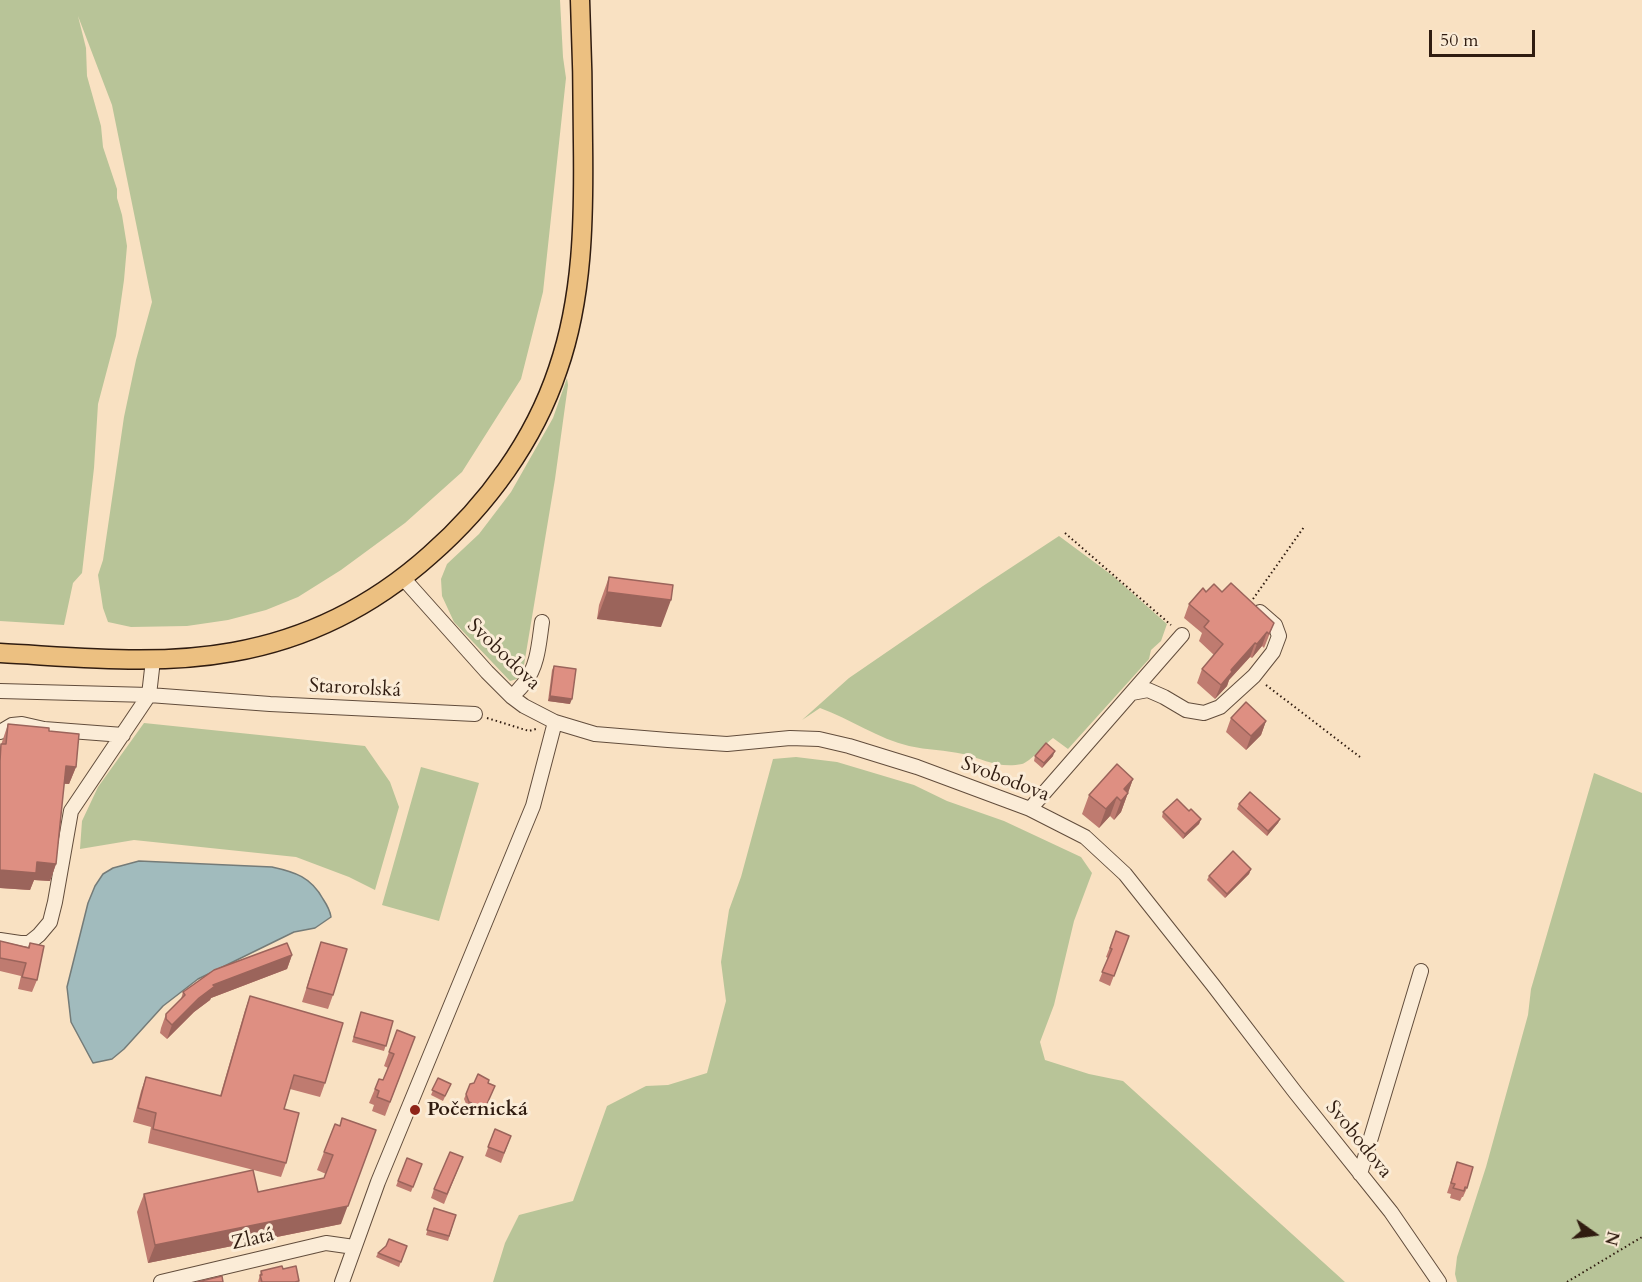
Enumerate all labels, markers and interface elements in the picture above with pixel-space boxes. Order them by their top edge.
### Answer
scale bar [1432,18,1538,56]
text: 50 m [1440,28,1479,53]
street label: Svobodova [461,614,545,696]
street label: Starorolská [308,675,402,703]
street label: Svobodova [957,752,1053,808]
street label: Svobodova [1320,1096,1396,1184]
place label: Počernická [427,1098,528,1122]
marker: Počernická [408,1103,422,1117]
north arrow [1564,1204,1624,1264]
street label: Zlatá [229,1223,277,1257]
text: N [1599,1229,1624,1248]

